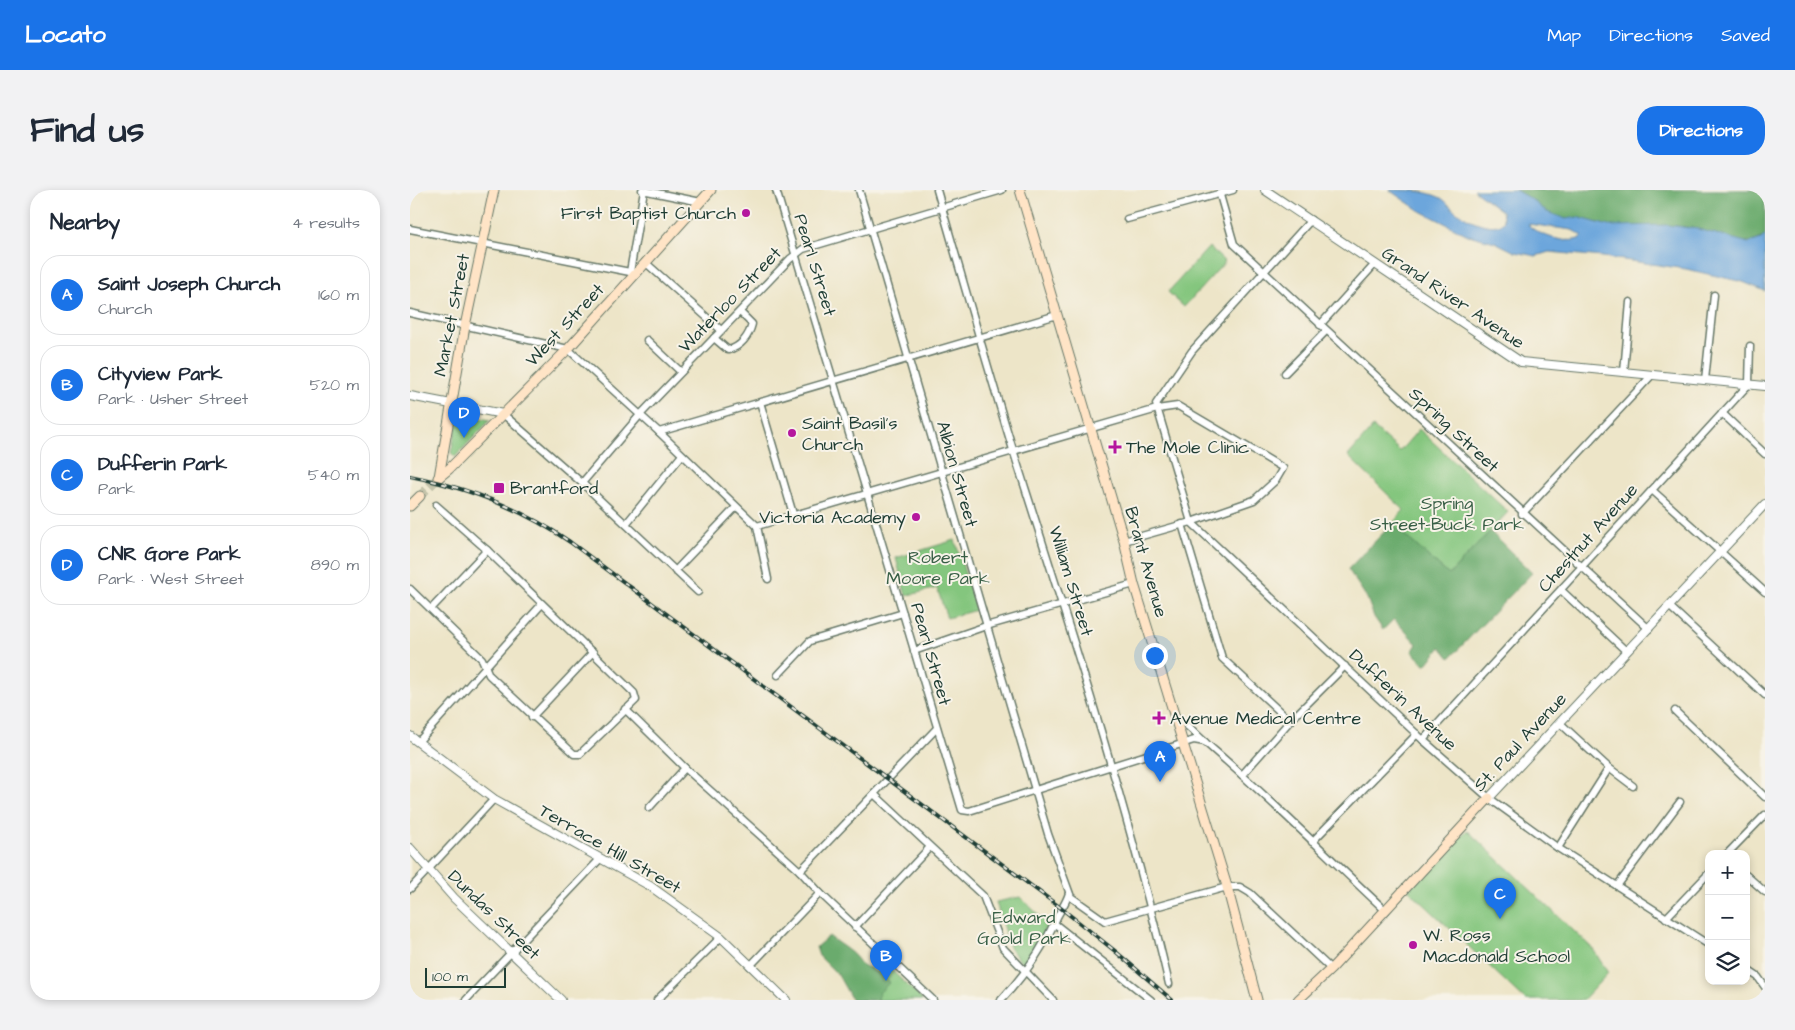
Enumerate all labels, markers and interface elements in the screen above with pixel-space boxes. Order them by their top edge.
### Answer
text: Locato [25,18,106,52]
text: Map [1547,23,1581,48]
text: Directions [1609,23,1693,48]
text: Saved [1721,23,1770,48]
text: Find us [30,106,144,155]
button: Directions [1637,106,1765,155]
place label: First Baptist Church [561,201,736,226]
marker: First Baptist Church [740,207,752,219]
text: Nearby [50,208,120,237]
street label: Pearl Street [788,211,843,320]
text: 4 results [292,212,360,234]
street label: Waterloo Street [673,241,788,359]
street label: Grand River Avenue [1377,241,1530,355]
street label: Market Street [428,251,476,379]
text: Saint Joseph Church [98,271,280,298]
street label: West Street [520,277,611,372]
text: A [62,284,72,306]
text: 160 m [318,284,359,306]
text: Church [98,298,152,320]
text: Cityview Park [98,361,222,388]
text: B [61,374,73,396]
text: 520 m [310,374,359,396]
street label: Spring Street [1403,382,1505,480]
text: Park · Usher Street [98,388,248,410]
pin: D [448,397,480,438]
place label: Saint Basil's Church [802,411,897,457]
street label: Albion Street [930,418,984,531]
marker: Saint Basil's Church [786,427,798,439]
place label: The Mole Clinic [1126,435,1249,460]
marker: The Mole Clinic [1108,440,1122,454]
text: Dufferin Park [98,451,227,478]
text: C [61,464,73,486]
text: 540 m [308,464,359,486]
place label: Brantford [510,476,598,501]
text: Park [98,478,135,500]
street label: Chestnut Avenue [1532,478,1644,598]
marker: Brantford [492,481,506,495]
park label: Spring Street-Buck Park [1370,491,1524,537]
street label: Brant Avenue [1118,504,1174,620]
place label: Victoria Academy [759,505,906,531]
marker: Victoria Academy [910,511,922,523]
street label: William Street [1042,523,1100,640]
text: CNR Gore Park [98,541,241,568]
park label: Robert Moore Park [886,545,990,591]
text: D [62,554,72,576]
text: 890 m [311,554,359,576]
text: Park · West Street [98,568,244,590]
street label: Pearl Street [904,600,958,709]
your location [1142,643,1168,669]
street label: Dufferin Avenue [1344,643,1463,757]
street label: St. Paul Avenue [1468,687,1573,797]
place label: Avenue Medical Centre [1170,706,1362,731]
marker: Avenue Medical Centre [1152,711,1166,725]
pin: A [1144,741,1176,782]
street label: Terrace Hill Street [534,798,686,900]
map controls [1705,850,1750,985]
button: + [1705,850,1750,895]
street label: Dundas Street [442,864,546,966]
pin: C [1484,878,1516,919]
button: − [1705,895,1750,940]
park label: Edward Goold Park [977,905,1071,951]
place label: W. Ross Macdonald School [1423,923,1570,969]
marker: W. Ross Macdonald School [1407,939,1419,951]
pin: B [870,940,902,981]
button: layers [1705,940,1750,985]
scale bar [425,965,506,988]
text: 100 m [432,967,468,987]

